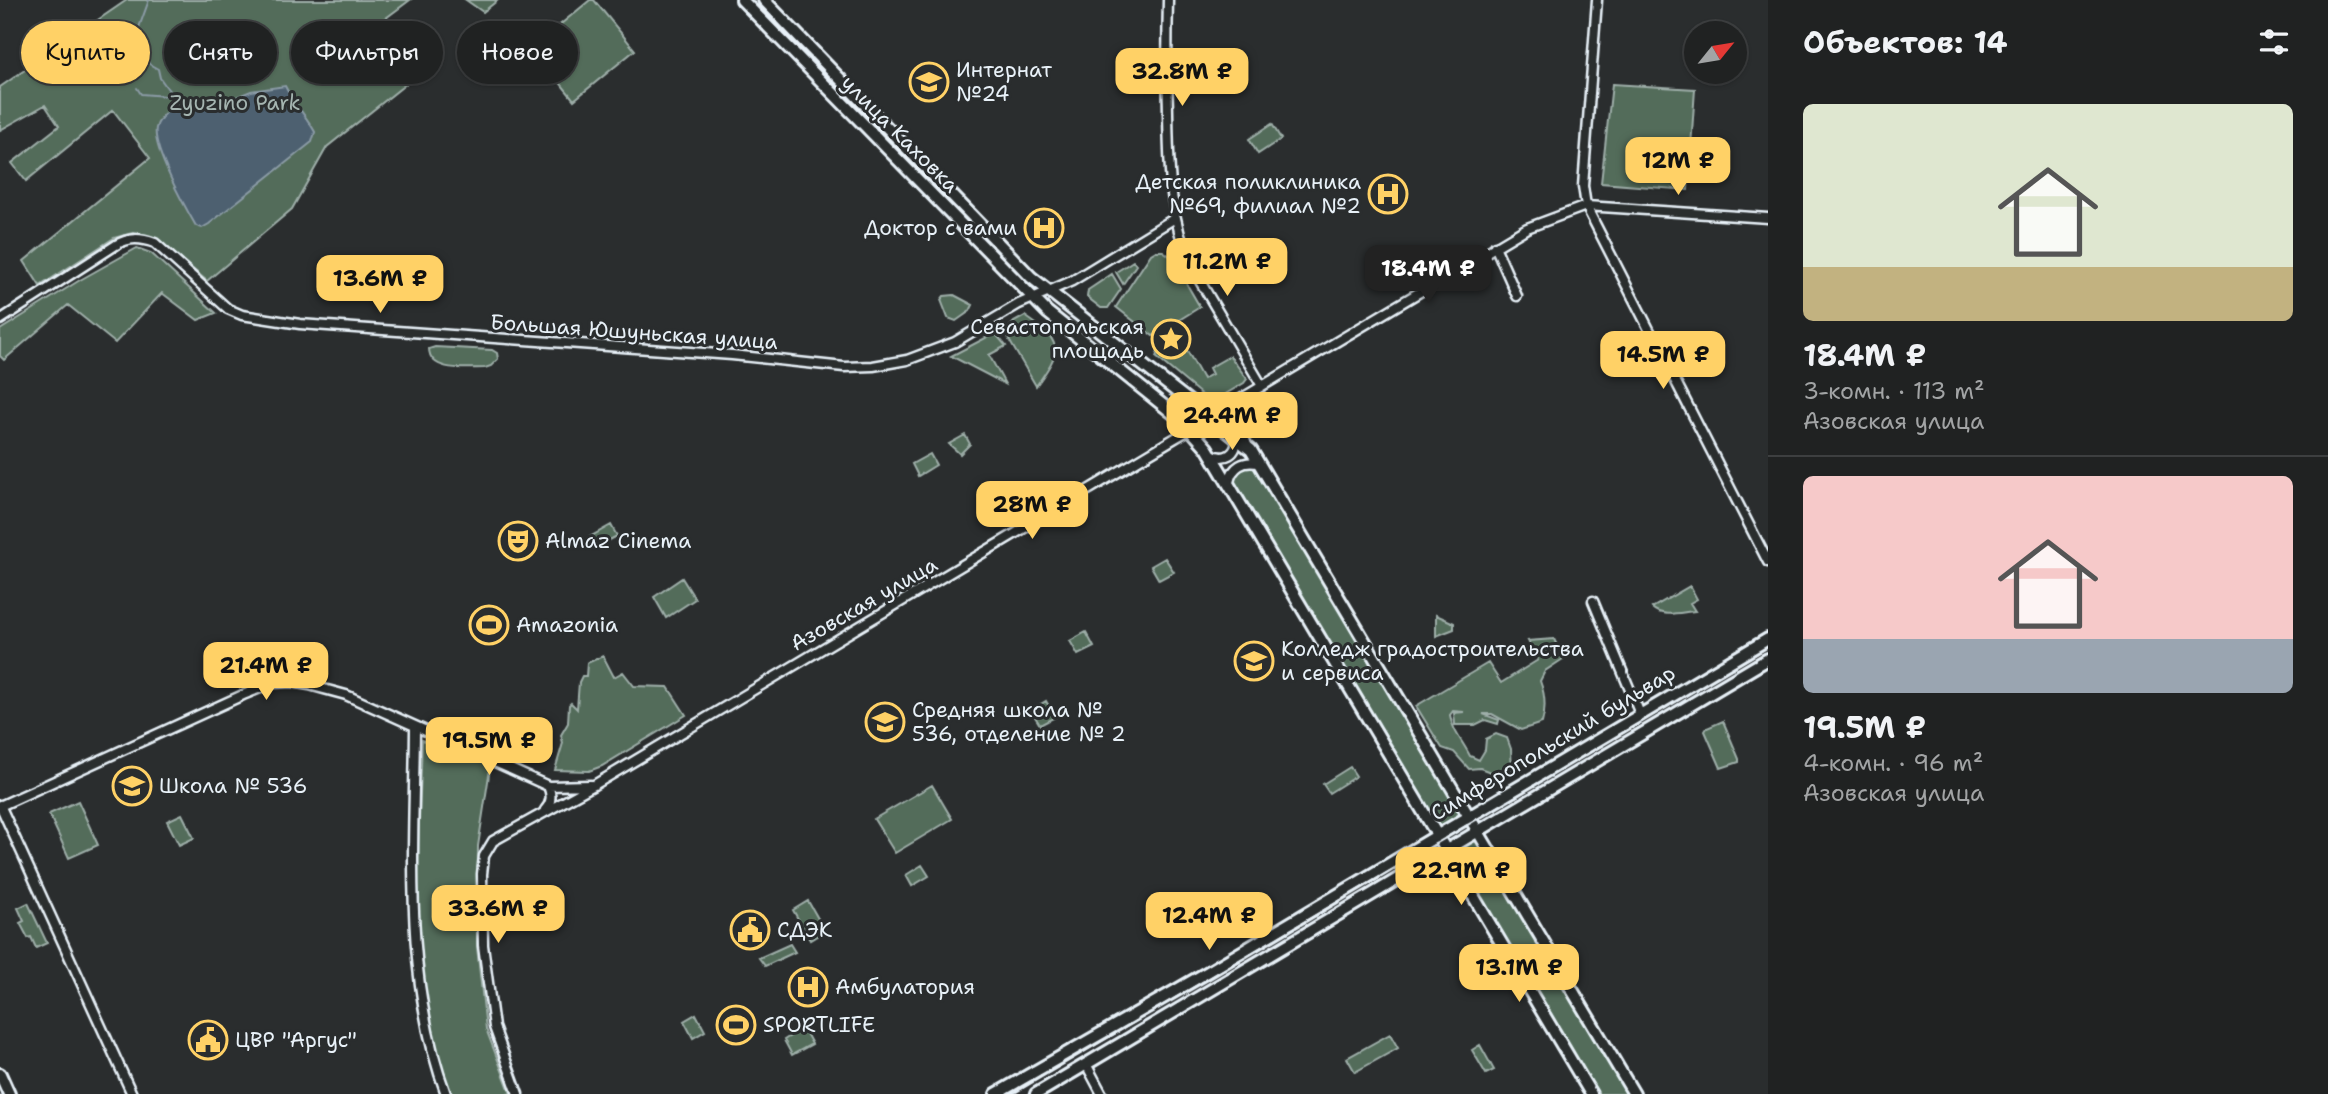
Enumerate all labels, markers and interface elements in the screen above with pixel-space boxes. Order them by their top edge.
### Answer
chip: Купить [21,21,150,84]
chip: Снять [164,21,277,84]
chip: Фильтры [291,21,443,84]
chip: Новое [457,21,578,84]
north arrow [1684,21,1746,84]
map controls [1684,21,1747,84]
text: Объектов: 14 [1803,22,2008,63]
icon: filters [2255,23,2293,61]
pin: 32.8M ₽ [1117,48,1247,108]
place label: Интернат №24 [956,56,1052,108]
text: 32.8M ₽ [1131,56,1233,86]
school or university icon: Интернат №24 [908,61,950,103]
street label: улица Каховка [835,69,965,199]
park label: Zyuzino Park [170,89,300,117]
pin: 12M ₽ [1629,138,1727,197]
text: 12M ₽ [1641,145,1715,175]
icon: home [1985,149,2111,275]
place label: Детская поликлиника №69, филиал №2 [1135,168,1361,220]
hospital icon: Детская поликлиника №69, филиал №2 [1367,173,1409,215]
hospital icon: Доктор с вами [1023,207,1065,249]
place label: Доктор с вами [864,214,1017,242]
pin: 11.2M ₽ [1162,238,1292,298]
text: 11.2M ₽ [1182,246,1272,276]
pin: 18.4M ₽ [1363,246,1493,305]
text: 18.4M ₽ [1381,253,1475,283]
pin: 13.6M ₽ [315,256,445,315]
text: 13.6M ₽ [332,263,428,293]
street label: Большая Юшуньская улица [489,308,779,356]
place label: Севастопольская площадь [970,313,1144,365]
place icon: Севастопольская площадь [1150,318,1192,360]
pin: 14.5M ₽ [1598,332,1728,391]
text: 18.4M ₽ [1803,335,1927,376]
text: 14.5M ₽ [1616,339,1710,369]
text: 3-комн. · 113 m² [1803,376,1985,406]
pin: 24.4M ₽ [1167,392,1297,452]
text: 24.4M ₽ [1183,400,1281,430]
text: Азовская улица [1803,406,1984,436]
pin: 28M ₽ [983,482,1081,541]
text: 28M ₽ [992,489,1072,519]
theatre icon: Almaz Cinema [497,520,539,562]
icon: home [1985,521,2111,647]
place label: Almaz Cinema [545,527,691,555]
street label: Азовская улица [785,551,943,657]
sports icon: Amazonia [468,604,510,646]
place label: Amazonia [516,611,618,639]
place label: Колледж градостроительства и сервиса [1281,635,1584,687]
school or university icon: Колледж градостроительства и сервиса [1233,640,1275,682]
pin: 21.4M ₽ [201,642,331,702]
text: 21.4M ₽ [219,650,313,680]
street label: Симферопольский бульвар [1425,659,1681,827]
place label: Средняя школа № 536, отделение № 2 [912,696,1126,748]
school or university icon: Средняя школа № 536, отделение № 2 [864,701,906,743]
text: 19.5M ₽ [1803,707,1926,748]
pin: 19.5M ₽ [424,718,554,777]
text: 19.5M ₽ [442,725,536,755]
text: 4-комн. · 96 m² [1803,748,1983,778]
school or university icon: Школа № 536 [111,765,153,807]
place label: Школа № 536 [159,772,307,800]
text: Азовская улица [1803,778,1984,808]
pin: 22.9M ₽ [1396,848,1526,907]
text: 22.9M ₽ [1411,855,1511,885]
pin: 33.6M ₽ [433,886,563,945]
pin: 12.4M ₽ [1144,892,1274,952]
text: 33.6M ₽ [448,893,548,923]
text: 12.4M ₽ [1162,900,1256,930]
public building icon: СДЭК [729,909,771,951]
place label: СДЭК [777,916,833,944]
pin: 13.1M ₽ [1454,944,1584,1004]
text: 13.1M ₽ [1475,952,1563,982]
hospital icon: Амбулатория [787,966,829,1008]
place label: Амбулатория [835,973,975,1001]
sports icon: SPORTLIFE [715,1004,757,1046]
place label: SPORTLIFE [763,1011,875,1039]
public building icon: ЦВР "Аргус" [187,1019,229,1061]
place label: ЦВР "Аргус" [235,1026,357,1054]

